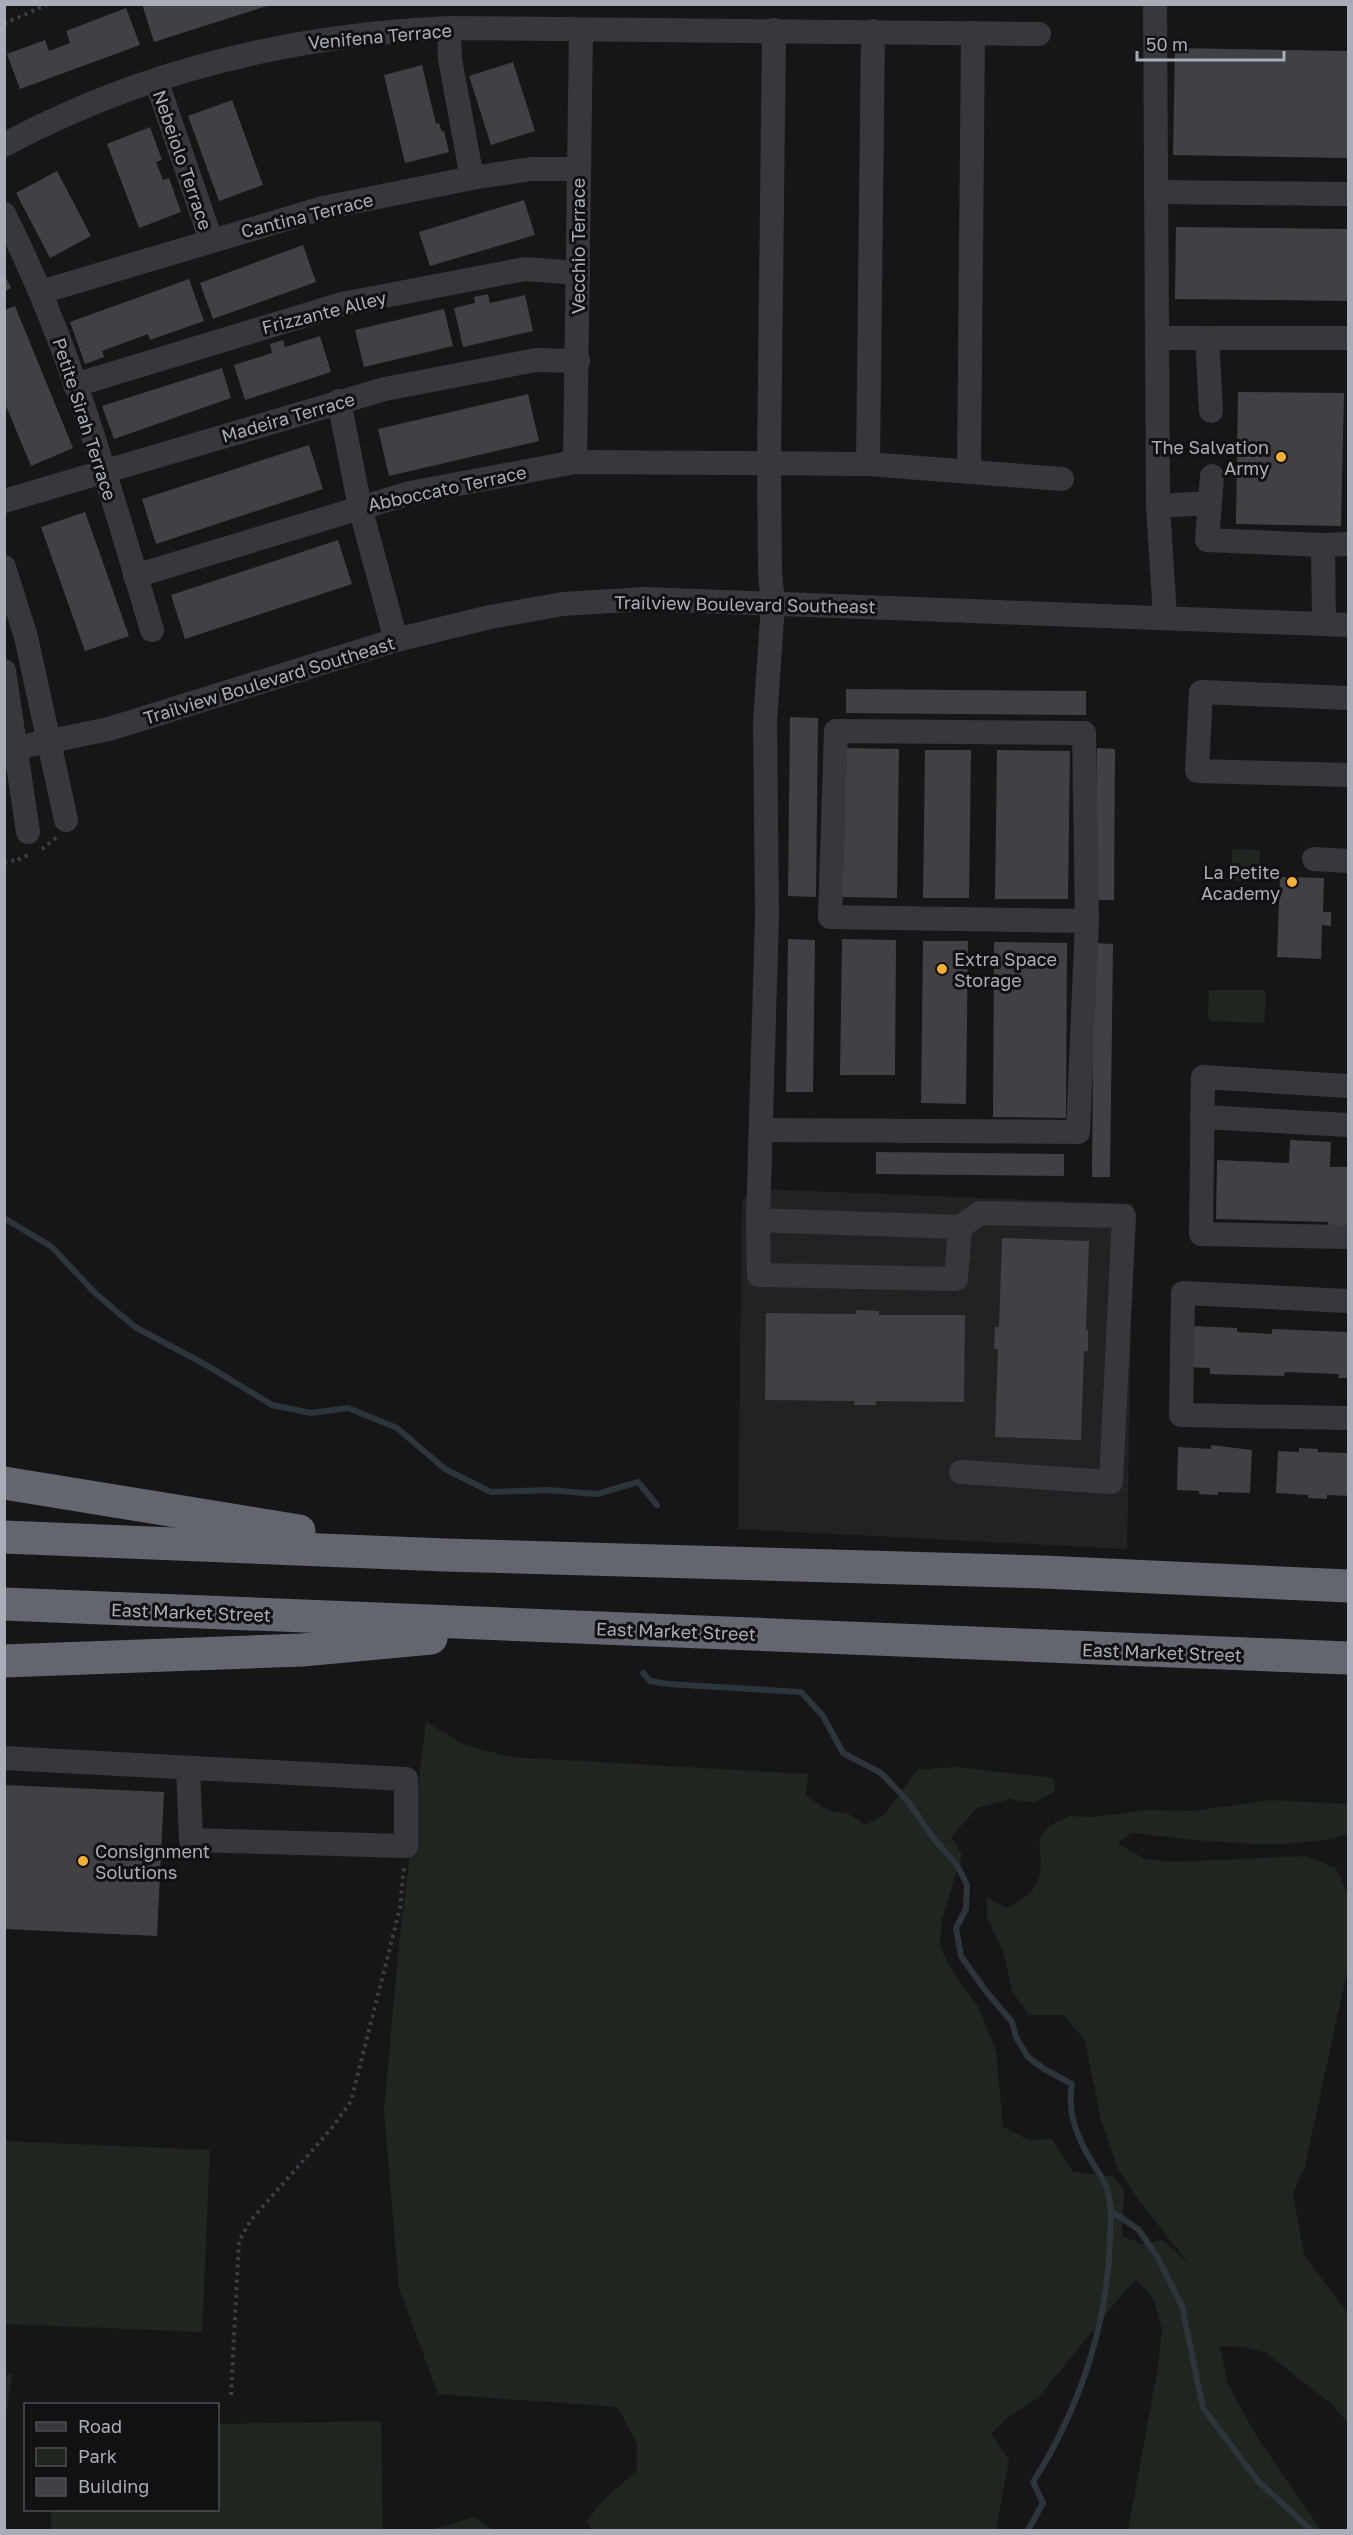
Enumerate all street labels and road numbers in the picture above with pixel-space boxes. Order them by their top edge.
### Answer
street label: Venifena Terrace [307,19,453,53]
street label: Nebeiolo Terrace [149,87,217,233]
street label: Vecchio Terrace [567,178,589,314]
street label: Cantina Terrace [239,188,375,242]
street label: Frizzante Alley [259,286,389,338]
street label: Petite Sirah Terrace [48,335,122,503]
street label: Madeira Terrace [219,387,357,447]
street label: Abboccato Terrace [366,460,528,516]
street label: Trailview Boulevard Southeast [614,591,876,617]
street label: Trailview Boulevard Southeast [141,631,397,729]
street label: East Market Street [111,1598,271,1626]
street label: East Market Street [596,1617,756,1645]
street label: East Market Street [1082,1638,1242,1666]

